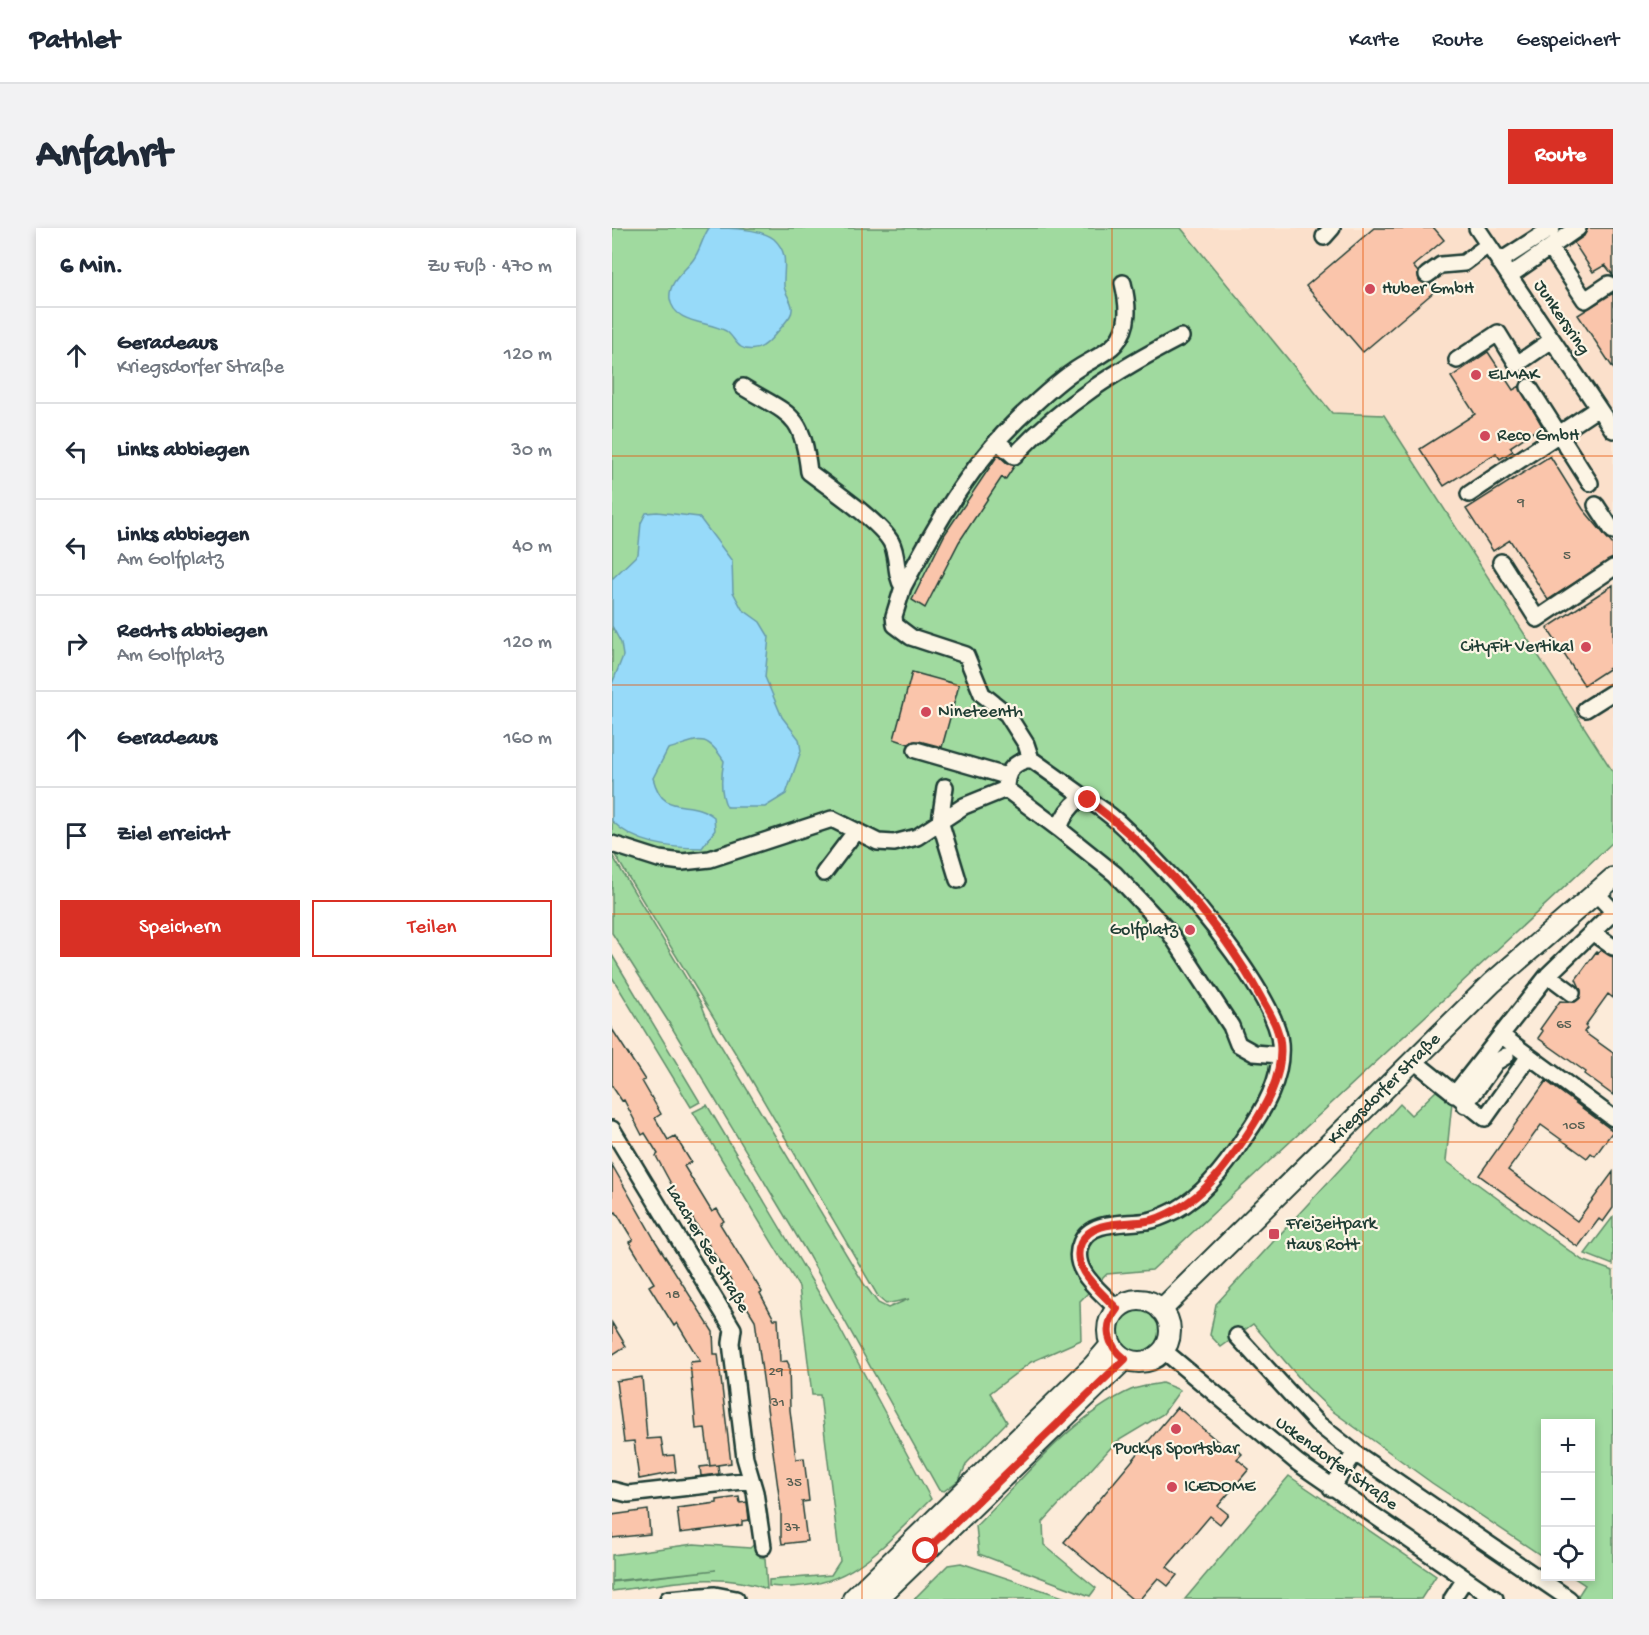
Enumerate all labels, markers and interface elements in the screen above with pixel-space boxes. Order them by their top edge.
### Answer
text: Pathlet [30,25,120,58]
text: Karte [1349,29,1399,54]
text: Route [1432,29,1483,54]
text: Gespeichert [1516,29,1619,54]
button: Route [1508,129,1613,184]
text: Anfahrt [36,132,171,181]
text: 6 Min. [60,252,124,283]
text: Zu Fuß · 470 m [427,256,552,279]
street label: Junkersring [1528,277,1594,359]
place label: Huber GmbH [1382,279,1475,300]
marker: Huber GmbH [1363,282,1377,296]
text: Geradeaus [117,331,217,357]
icon: ahead [60,339,93,372]
text: 120 m [504,344,552,367]
text: Kriegsdorfer Straße [117,357,284,380]
place label: ELMAK [1488,365,1541,386]
marker: ELMAK [1469,368,1483,382]
place label: Reco GmbH [1497,426,1580,447]
marker: Reco GmbH [1478,429,1492,443]
icon: left [60,435,93,468]
text: Links abbiegen [117,438,249,464]
text: 30 m [511,440,552,463]
house number: 9 [1516,494,1525,512]
text: Links abbiegen [117,523,249,549]
icon: left [60,531,93,564]
text: 40 m [512,536,552,559]
house number: 5 [1563,547,1571,565]
text: Am Golfplatz [117,549,224,572]
text: Rechts abbiegen [117,619,267,645]
icon: right [60,627,93,660]
text: 120 m [504,632,552,655]
place label: CityFit Vertikal [1460,637,1574,658]
marker: CityFit Vertikal [1579,640,1593,654]
text: Am Golfplatz [117,645,224,668]
place label: Nineteenth [938,702,1023,723]
marker: Nineteenth [919,705,933,719]
icon: ahead [60,723,93,756]
text: Geradeaus [117,726,217,752]
text: 160 m [503,728,552,751]
route end [1074,786,1100,812]
icon: arrive [60,819,93,852]
text: Ziel erreicht [117,822,229,848]
button: Speichern [60,900,300,957]
button: Teilen [312,900,552,957]
place label: Golfplatz [1110,920,1179,941]
marker: Golfplatz [1183,923,1197,937]
house number: 65 [1556,1016,1572,1034]
street label: Kriegsdorfer Straße [1323,1028,1446,1150]
house number: 105 [1562,1117,1585,1135]
street label: Laacher See Straße [660,1181,754,1317]
place label: Freizeitpark Haus Rott [1285,1214,1378,1256]
marker: Freizeitpark Haus Rott [1267,1227,1281,1241]
house number: 18 [665,1286,680,1304]
house number: 29 [769,1363,784,1381]
house number: 31 [770,1394,785,1412]
street label: Uckendorfer Straße [1271,1412,1402,1516]
map controls [1541,1419,1595,1581]
button: + [1541,1419,1595,1473]
marker: Puckys Sportsbar [1169,1422,1183,1436]
place label: Puckys Sportsbar [1112,1439,1240,1460]
button: − [1541,1473,1595,1527]
house number: 35 [785,1474,802,1492]
place label: ICEDOME [1184,1477,1256,1498]
marker: ICEDOME [1165,1480,1179,1494]
house number: 37 [783,1519,801,1537]
button: locate [1541,1527,1595,1581]
route start [912,1537,938,1563]

